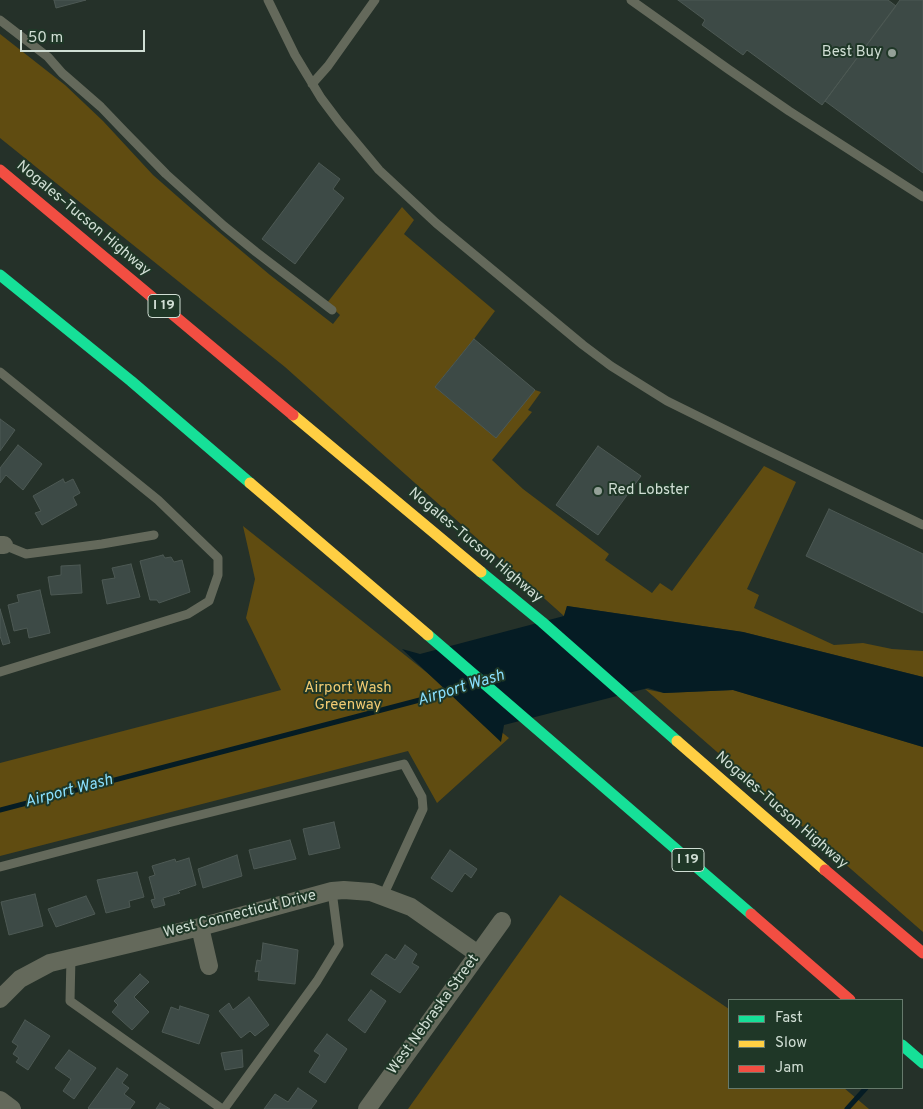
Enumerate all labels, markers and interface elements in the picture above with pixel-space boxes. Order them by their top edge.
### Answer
scale bar [22,20,148,52]
text: 50 m [28,29,63,48]
place label: Best Buy [822,44,882,62]
marker: Best Buy [886,47,898,59]
street label: Nogales–Tucson Highway [12,157,154,281]
road number: I 19 [148,294,180,318]
place label: Red Lobster [608,482,689,500]
street label: Nogales–Tucson Highway [404,484,546,608]
marker: Red Lobster [592,485,604,497]
water label: Airport Wash [415,667,507,711]
park label: Airport Wash Greenway [304,680,392,715]
street label: Nogales–Tucson Highway [711,748,851,874]
water label: Airport Wash [23,771,115,813]
road number: I 19 [672,848,704,872]
street label: West Connecticut Drive [162,887,318,943]
street label: West Nebraska Street [384,951,484,1079]
legend [728,999,903,1089]
text: Fast [775,1009,803,1028]
text: Slow [775,1034,807,1053]
text: Jam [775,1059,804,1078]

